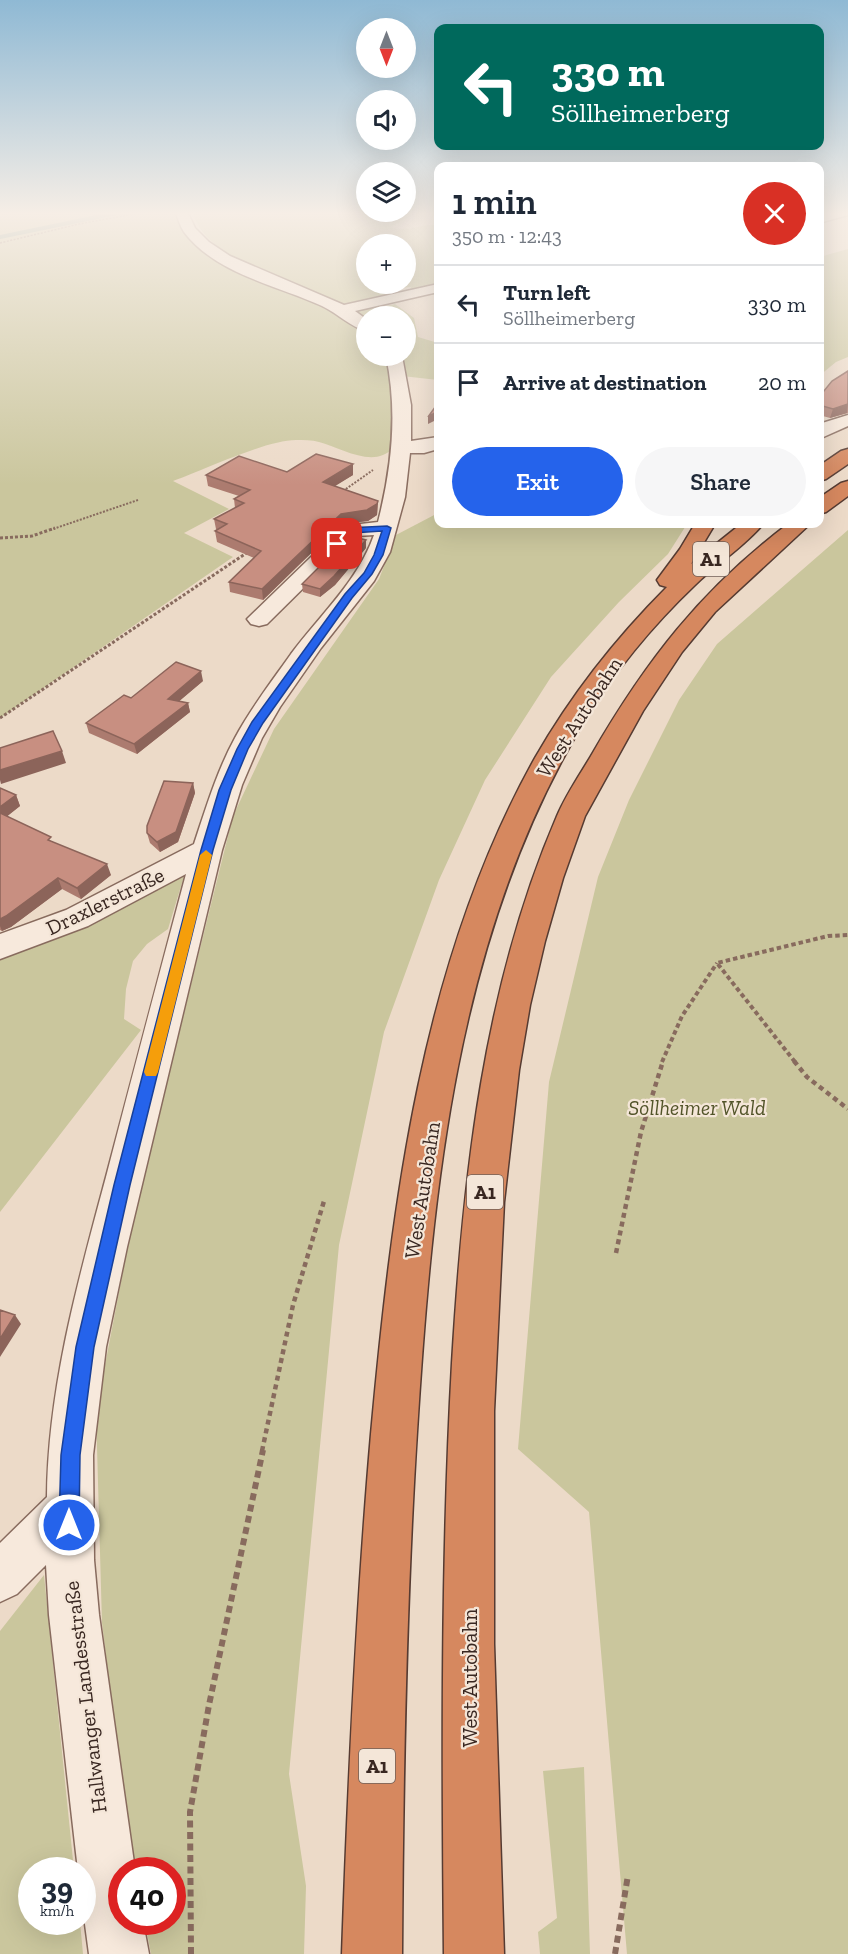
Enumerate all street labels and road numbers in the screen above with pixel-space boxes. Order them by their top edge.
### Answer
road number: A1 [693,542,729,576]
street label: West Autobahn [531,652,627,782]
street label: Draxlerstraße [42,862,168,940]
street label: West Autobahn [399,1120,445,1260]
road number: A1 [467,1175,503,1209]
street label: Hallwanger Landesstraße [58,1580,112,1814]
street label: West Autobahn [457,1609,482,1747]
road number: A1 [359,1749,395,1783]

